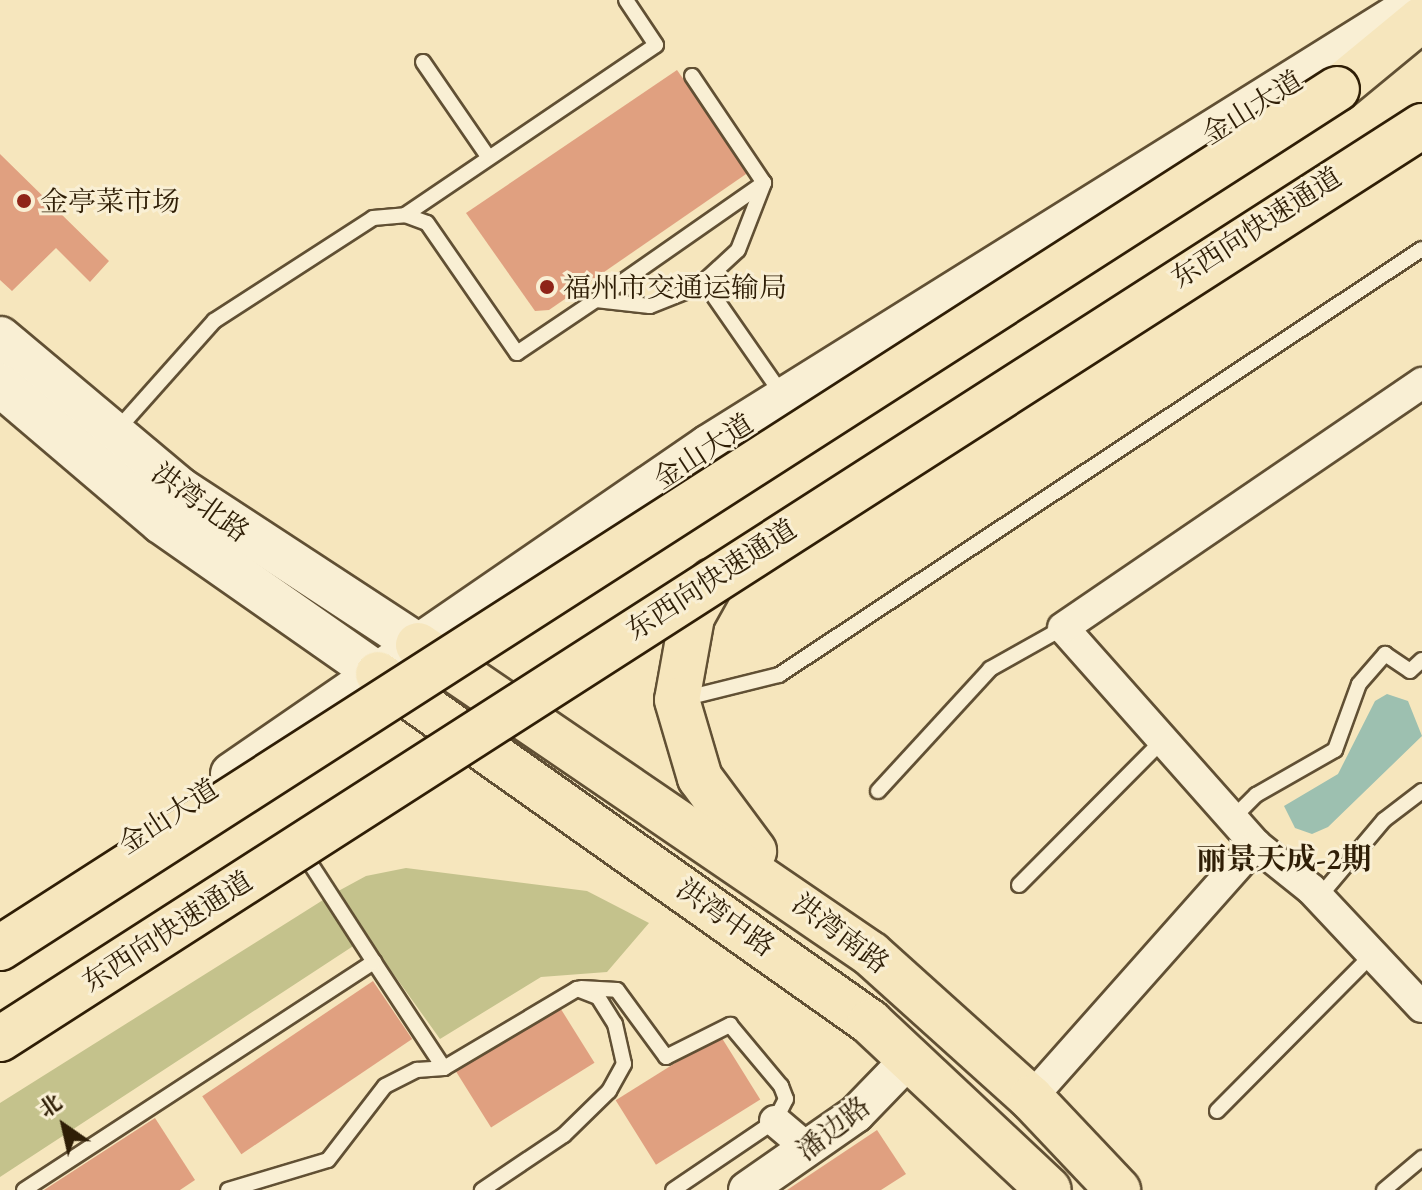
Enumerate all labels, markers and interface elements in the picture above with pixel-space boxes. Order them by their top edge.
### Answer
street label: 金山大道 [1196,63,1308,151]
street label: 东西向快速通道 [1165,160,1347,294]
place label: 金亭菜市场 [40,184,180,218]
marker: 金亭菜市场 [15,192,33,210]
place label: 福州市交通运输局 [563,270,787,304]
marker: 福州市交通运输局 [538,278,556,296]
street label: 金山大道 [647,406,759,496]
street label: 洪湾北路 [146,455,256,549]
street label: 东西向快速通道 [620,512,802,646]
street label: 金山大道 [112,771,224,861]
district label: 丽景天成-2期 [1196,841,1372,877]
street label: 东西向快速通道 [76,864,258,998]
street label: 洪湾中路 [670,871,782,963]
street label: 洪湾南路 [786,886,896,980]
north arrow [24,1086,104,1166]
text: 北 [33,1088,68,1124]
street label: 潘边路 [790,1089,876,1167]

